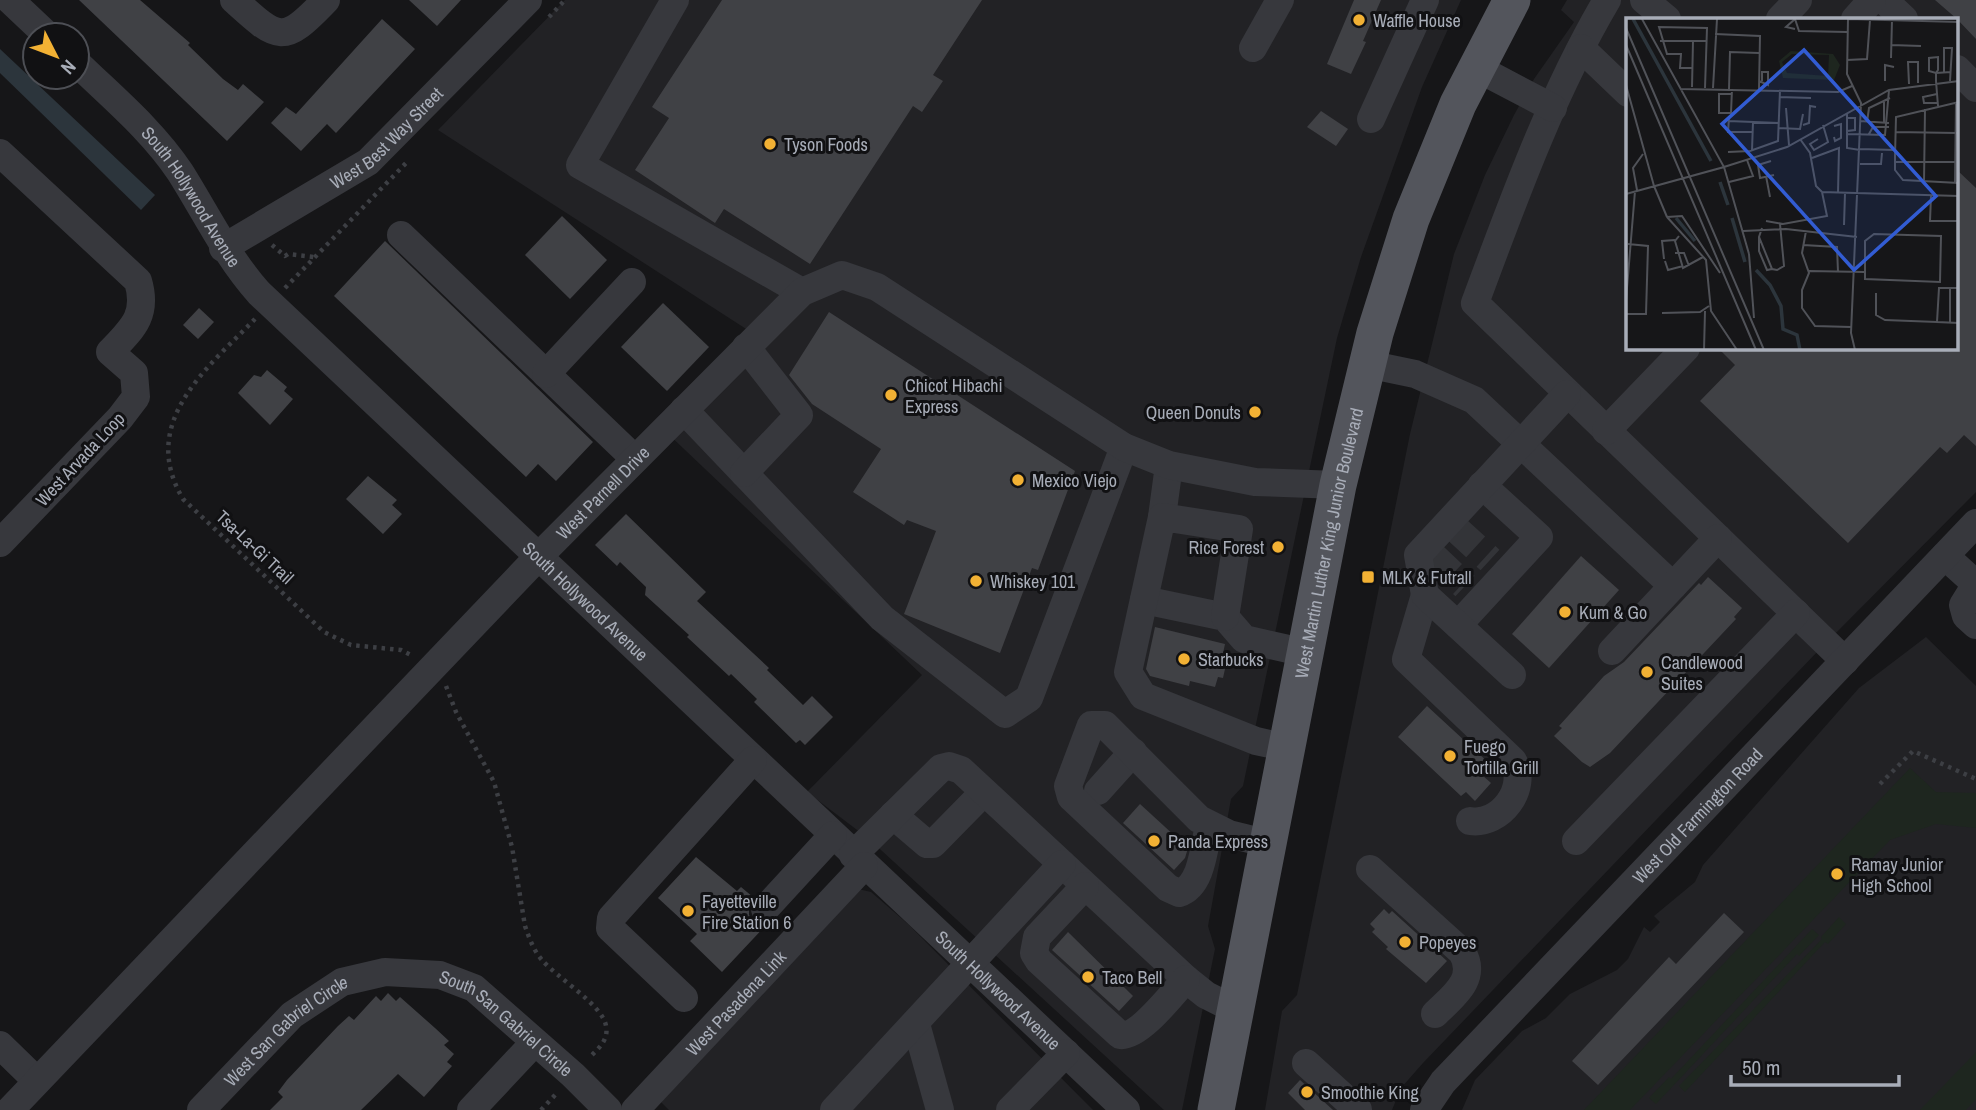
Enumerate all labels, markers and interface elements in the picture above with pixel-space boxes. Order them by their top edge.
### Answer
place label: Waffle House [1373,8,1461,33]
marker: Waffle House [1351,12,1367,28]
inset map [1626,18,1958,350]
north arrow [21,21,91,91]
text: N [55,54,82,80]
street label: West Best Way Street [325,81,448,194]
street label: South Hollywood Avenue [136,121,247,272]
place label: Tyson Foods [784,132,868,157]
marker: Tyson Foods [762,136,778,152]
place label: Chicot Hibachi Express [905,373,1003,419]
marker: Chicot Hibachi Express [883,387,899,403]
place label: Queen Donuts [1146,400,1241,425]
marker: Queen Donuts [1247,404,1263,420]
street label: West Martin Luther King Junior Boulevard [1288,405,1369,680]
street label: West Arvada Loop [30,406,130,512]
street label: West Parnell Drive [550,440,655,545]
place label: Mexico Viejo [1032,468,1117,493]
marker: Mexico Viejo [1010,472,1026,488]
street label: Tsa-La-Gi Trail [211,504,299,590]
place label: Rice Forest [1188,535,1264,560]
street label: South Hollywood Avenue [517,536,654,666]
marker: Rice Forest [1270,539,1286,555]
place label: MLK & Futrall [1382,565,1471,590]
place label: Whiskey 101 [990,569,1076,594]
marker: MLK & Futrall [1360,569,1376,585]
marker: Whiskey 101 [968,573,984,589]
place label: Kum & Go [1579,600,1647,625]
marker: Kum & Go [1557,604,1573,620]
place label: Starbucks [1198,647,1264,672]
place label: Candlewood Suites [1661,650,1743,696]
marker: Starbucks [1176,651,1192,667]
marker: Candlewood Suites [1639,664,1655,680]
place label: Fuego Tortilla Grill [1464,734,1539,780]
street label: West Old Farmington Road [1626,742,1768,889]
marker: Fuego Tortilla Grill [1442,748,1458,764]
place label: Panda Express [1168,829,1268,854]
marker: Panda Express [1146,833,1162,849]
place label: Ramay Junior High School [1851,852,1943,898]
marker: Ramay Junior High School [1829,866,1845,882]
place label: Fayetteville Fire Station 6 [702,889,791,935]
marker: Fayetteville Fire Station 6 [680,903,696,919]
street label: South Hollywood Avenue [930,924,1067,1055]
place label: Popeyes [1419,930,1476,955]
marker: Popeyes [1397,934,1413,950]
street label: West Pasadena Link [680,944,792,1061]
street label: South San Gabriel Circle [436,963,578,1082]
place label: Taco Bell [1102,965,1162,990]
street label: West San Gabriel Circle [218,969,350,1092]
marker: Taco Bell [1080,969,1096,985]
scale bar [1731,1044,1899,1088]
text: 50 m [1742,1053,1780,1082]
place label: Smoothie King [1321,1080,1419,1105]
marker: Smoothie King [1299,1084,1315,1100]

